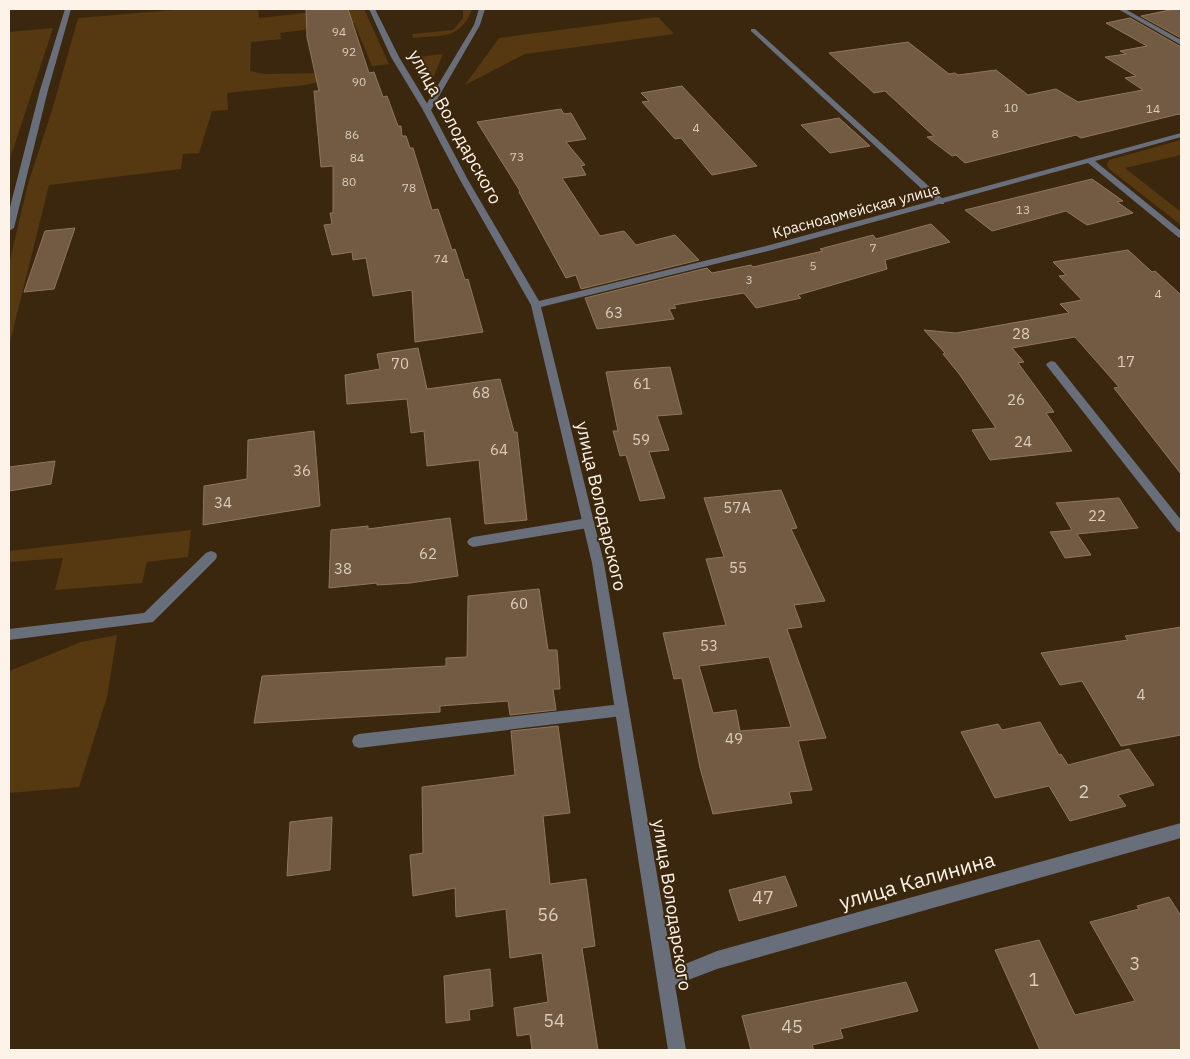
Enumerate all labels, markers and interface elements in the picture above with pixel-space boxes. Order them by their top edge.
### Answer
house number: 94 [332,24,346,39]
house number: 92 [342,44,356,59]
street label: улица Володарского [403,45,507,208]
house number: 90 [352,74,366,89]
house number: 10 [1004,100,1018,115]
house number: 14 [1146,101,1160,116]
house number: 4 [692,120,700,135]
house number: 8 [991,126,999,141]
house number: 86 [345,127,359,142]
house number: 73 [510,149,524,164]
house number: 84 [350,150,364,165]
house number: 80 [342,174,356,189]
street label: Красноармейская улица [770,179,942,242]
house number: 78 [402,180,416,195]
house number: 13 [1016,202,1030,217]
house number: 7 [869,240,877,255]
house number: 74 [434,251,448,266]
house number: 5 [809,258,817,273]
house number: 3 [745,272,753,287]
house number: 4 [1154,286,1162,301]
house number: 63 [605,303,623,322]
house number: 28 [1012,324,1030,343]
house number: 17 [1117,352,1135,371]
house number: 70 [391,354,409,373]
house number: 61 [633,374,651,393]
house number: 68 [472,383,490,402]
house number: 26 [1007,390,1025,409]
street label: улица Володарского [571,419,632,593]
house number: 59 [632,430,650,449]
house number: 24 [1014,432,1032,451]
house number: 64 [490,440,508,459]
house number: 36 [293,461,311,480]
house number: 34 [214,493,232,512]
house number: 57А [723,498,751,517]
house number: 22 [1088,506,1106,525]
house number: 62 [419,544,437,563]
house number: 55 [729,558,747,577]
house number: 38 [334,559,352,578]
house number: 60 [510,594,528,613]
house number: 53 [700,636,718,655]
house number: 4 [1136,685,1146,704]
house number: 49 [725,729,743,748]
house number: 2 [1079,780,1089,803]
street label: улица Володарского [648,818,697,992]
street label: улица Калинина [836,844,998,916]
house number: 47 [752,886,774,909]
house number: 56 [537,903,559,926]
house number: 3 [1130,952,1140,975]
house number: 1 [1029,968,1039,991]
house number: 54 [543,1009,565,1032]
house number: 45 [781,1015,803,1038]

